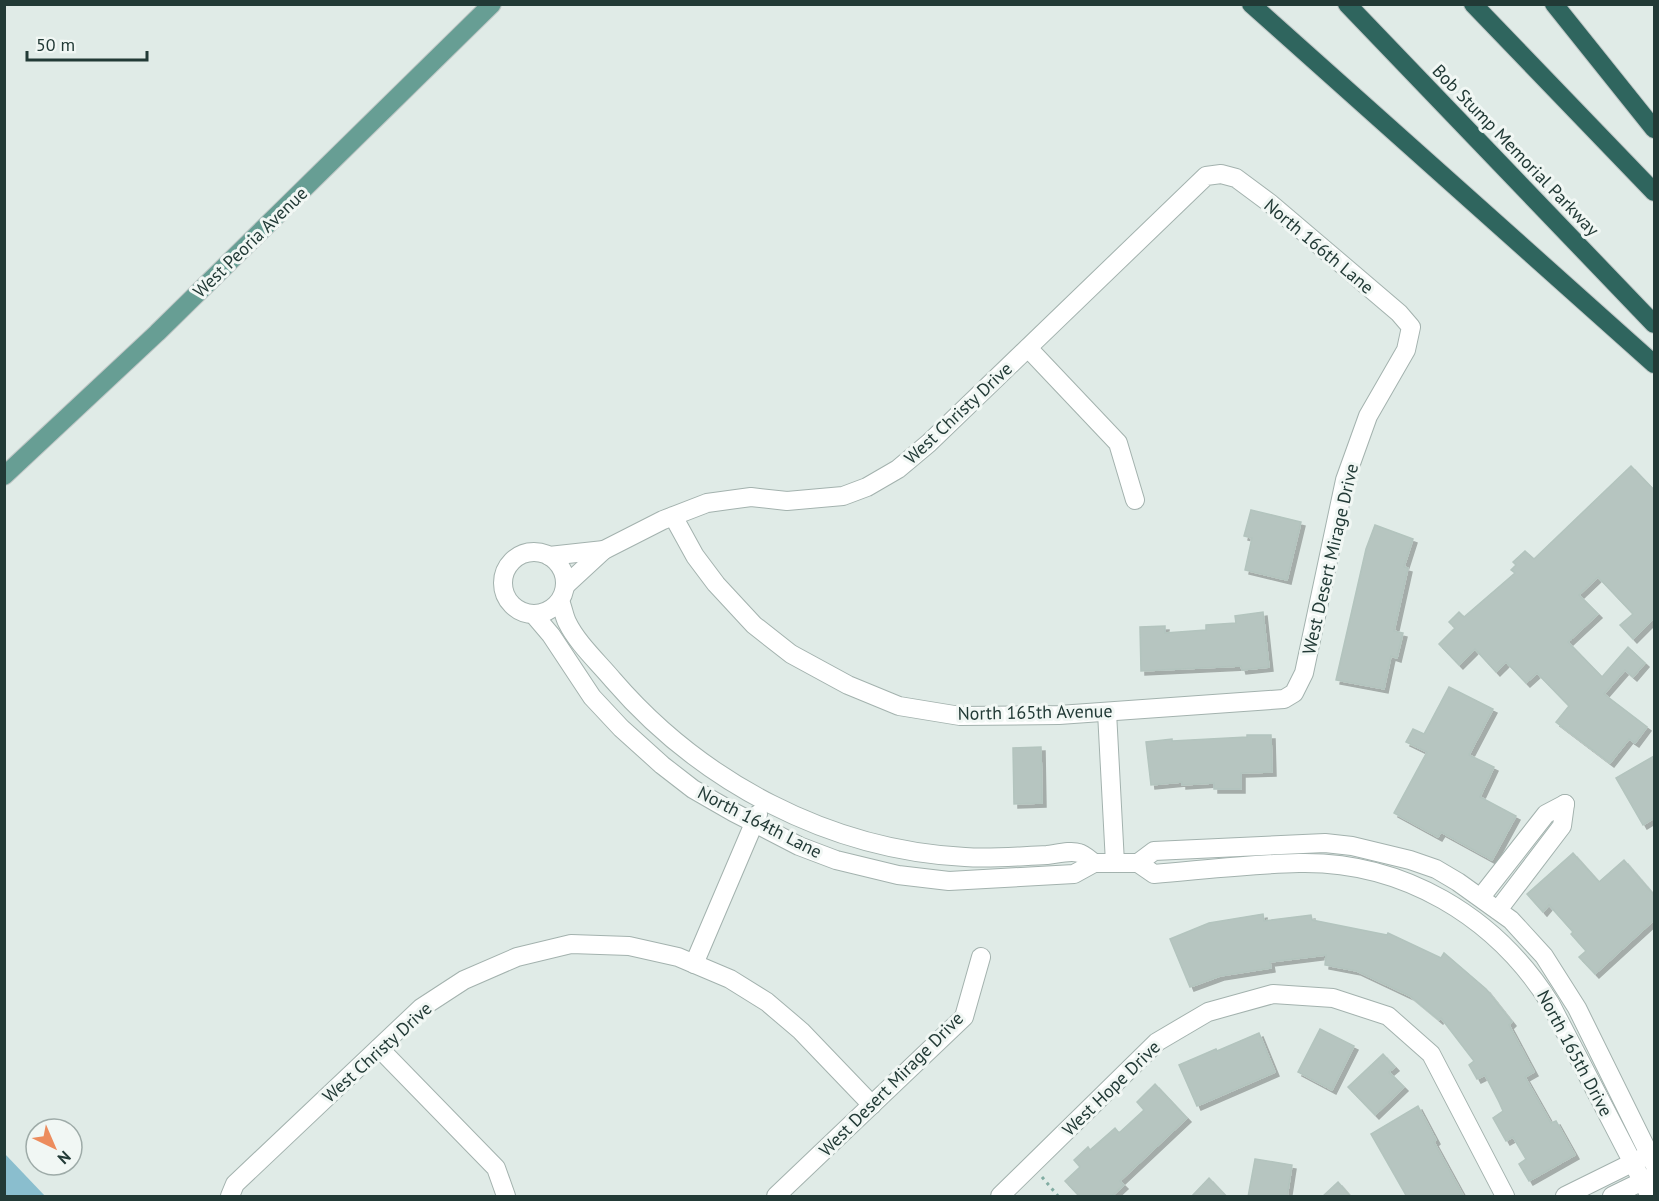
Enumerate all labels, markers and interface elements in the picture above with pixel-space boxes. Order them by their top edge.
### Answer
scale bar [27,24,147,62]
text: 50 m [36,33,75,56]
street label: Bob Stump Memorial Parkway [1428,59,1605,241]
street label: West Peoria Avenue [188,182,312,302]
street label: North 166th Lane [1259,193,1379,299]
street label: West Christy Drive [899,357,1017,469]
street label: West Desert Mirage Drive [1297,461,1363,657]
street label: North 165th Avenue [957,699,1113,725]
street label: North 164th Lane [694,781,826,863]
street label: North 165th Drive [1532,986,1618,1120]
street label: West Christy Drive [317,997,437,1107]
street label: West Desert Mirage Drive [814,1007,968,1161]
street label: West Hope Drive [1057,1035,1165,1141]
north arrow [24,1117,84,1177]
text: N [54,1147,75,1169]

